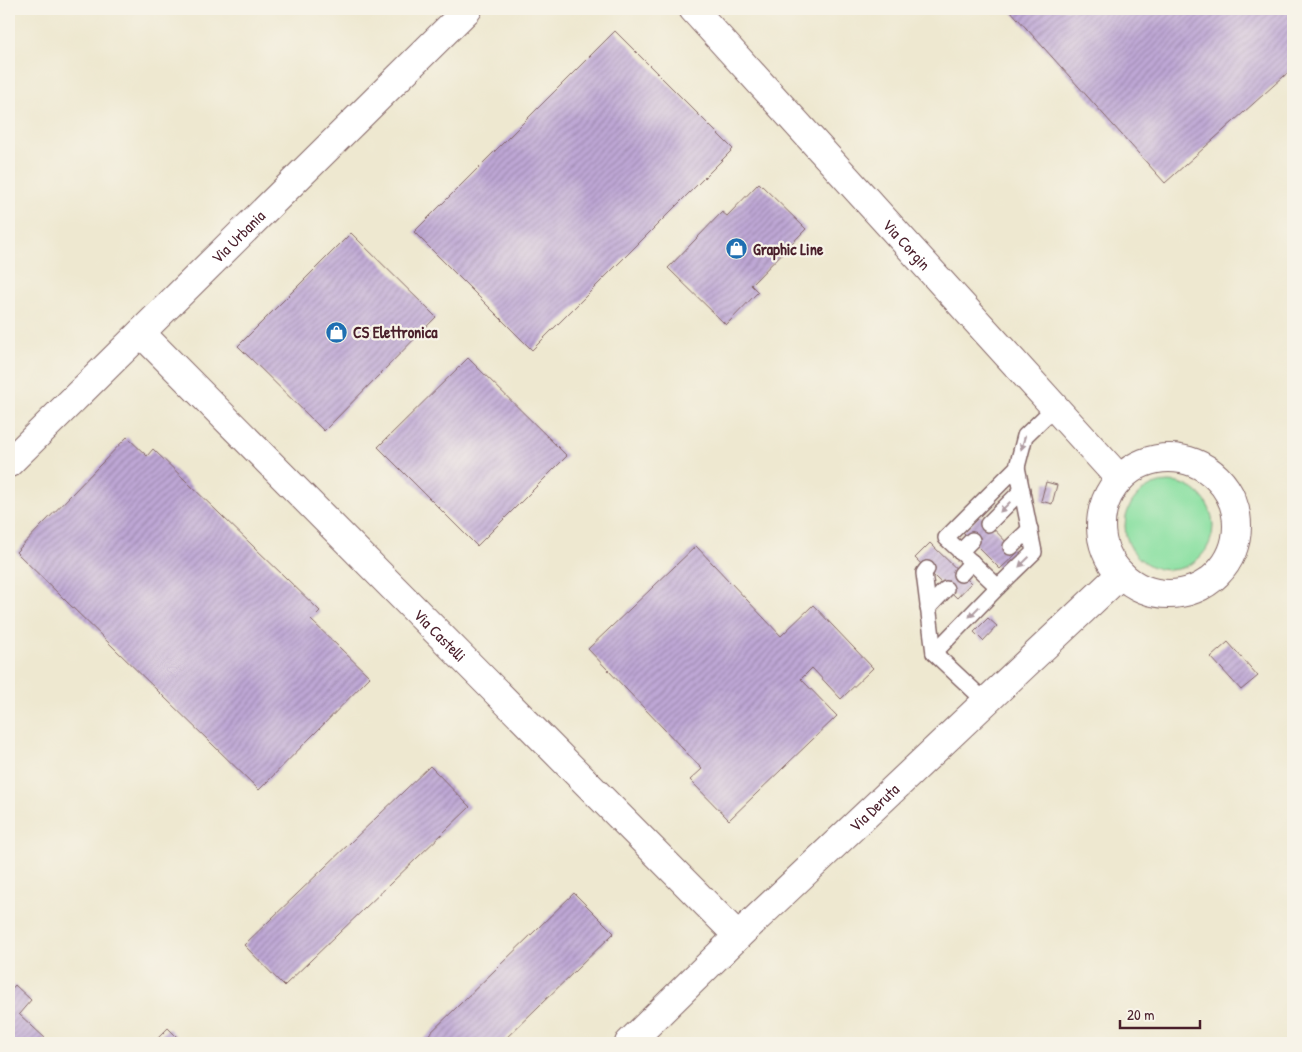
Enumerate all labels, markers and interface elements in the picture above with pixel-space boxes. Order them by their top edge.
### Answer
street label: Via Urbania [206,205,270,268]
street label: Via Corgin [878,214,936,275]
shop icon: Graphic Line [725,237,749,261]
place label: Graphic Line [753,238,824,261]
shop icon: CS Elettronica [325,320,349,344]
place label: CS Elettronica [353,321,438,343]
one-way arrow [1019,436,1027,451]
one-way arrow [999,501,1011,513]
one-way arrow [1019,556,1031,568]
street label: Via Castelli [409,604,471,666]
one-way arrow [968,606,980,618]
street label: Via Deruta [844,778,904,836]
scale bar [1120,997,1200,1029]
text: 20 m [1127,1004,1154,1025]

